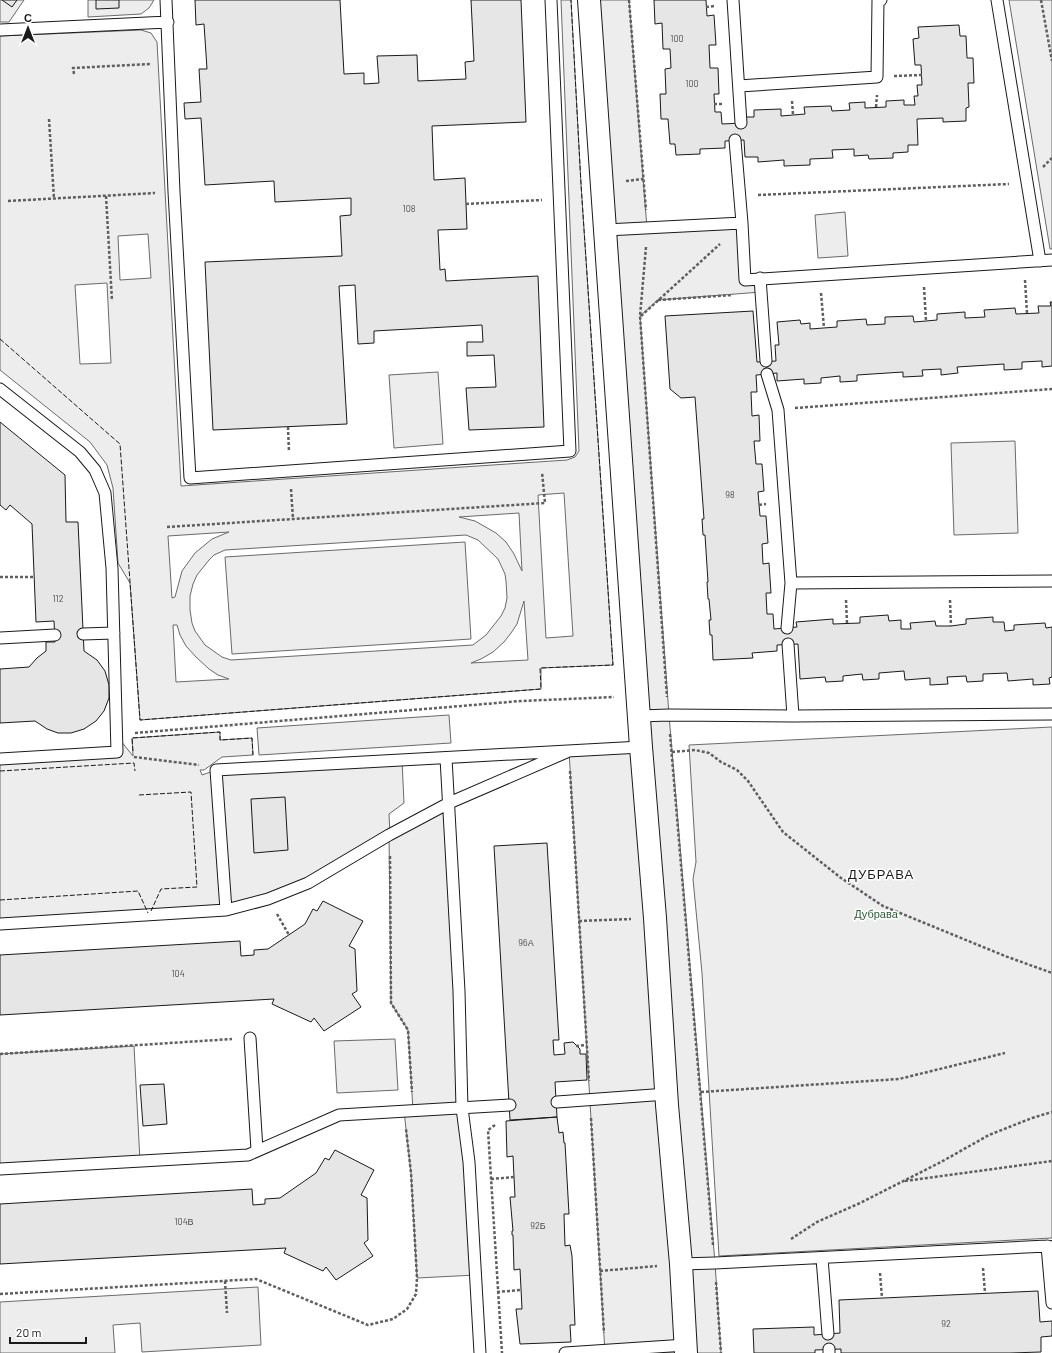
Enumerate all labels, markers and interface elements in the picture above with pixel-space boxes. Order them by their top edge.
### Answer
north arrow [8,8,48,48]
text: С [24,11,32,24]
house number: 100 [670,33,684,44]
house number: 100 [685,78,699,89]
house number: 108 [403,203,416,214]
house number: 98 [725,489,735,500]
house number: 112 [52,593,64,604]
district label: ДУБРАВА [848,866,914,882]
park label: Дубрава [854,907,899,920]
house number: 96А [518,937,534,948]
house number: 104 [171,968,185,979]
house number: 104В [174,1216,194,1227]
house number: 92Б [530,1220,546,1231]
house number: 92 [941,1318,951,1329]
scale bar [10,1319,86,1345]
text: 20 m [16,1325,42,1339]

